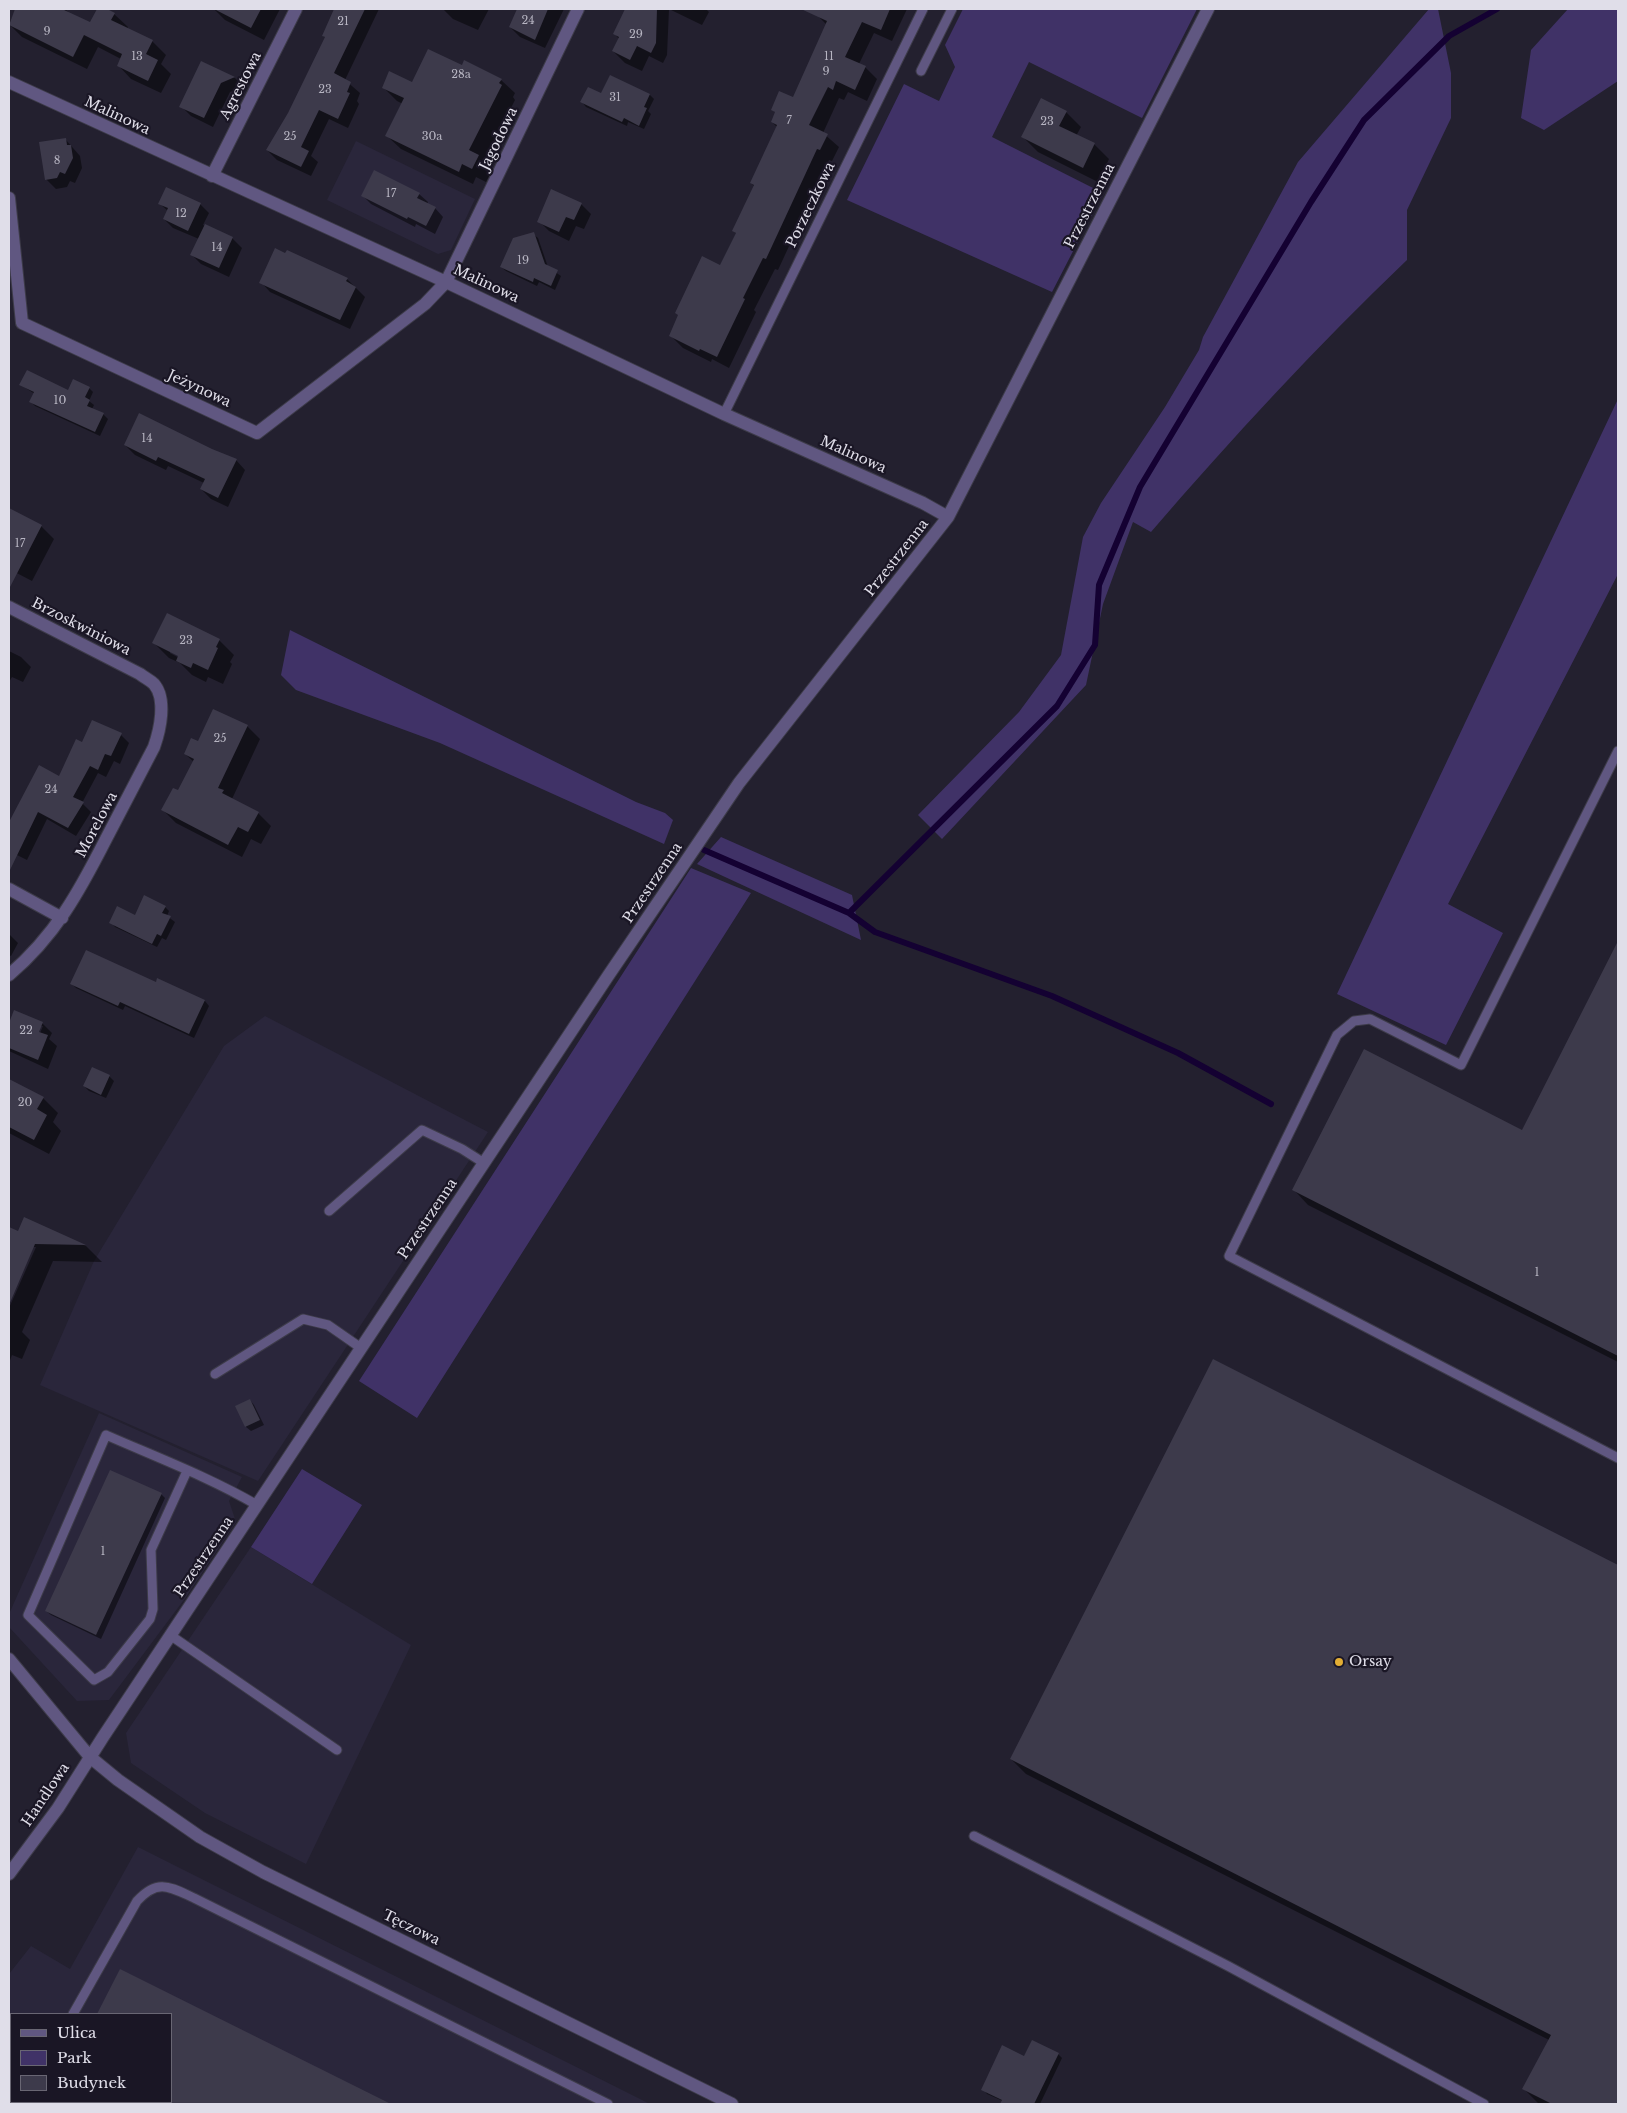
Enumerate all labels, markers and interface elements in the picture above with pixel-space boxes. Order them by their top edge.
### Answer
house number: 24 [521,14,535,28]
house number: 21 [337,15,349,29]
house number: 9 [43,25,51,39]
house number: 29 [629,28,643,42]
street label: Agrestowa [217,49,265,123]
house number: 13 [131,50,143,64]
house number: 11 [824,50,834,64]
house number: 9 [822,65,830,79]
house number: 28a [451,68,471,82]
house number: 23 [318,83,332,97]
house number: 31 [609,91,621,105]
street label: Malinowa [82,94,152,138]
street label: Jagodowa [477,105,521,173]
house number: 7 [786,114,792,128]
house number: 23 [1040,115,1054,129]
house number: 25 [283,130,297,144]
house number: 30a [422,130,442,144]
house number: 8 [54,154,60,168]
street label: Porzeczkowa [783,160,839,250]
street label: Przestrzenna [1061,161,1119,251]
house number: 17 [386,187,396,201]
house number: 12 [175,207,187,221]
house number: 14 [211,241,223,255]
house number: 19 [517,254,529,268]
street label: Malinowa [451,262,521,306]
street label: Jeżynowa [165,367,233,411]
house number: 10 [54,394,66,408]
house number: 14 [141,432,153,446]
street label: Malinowa [817,433,889,477]
street label: Przestrzenna [862,516,932,600]
house number: 17 [15,537,25,551]
street label: Brzoskwiniowa [29,595,133,659]
house number: 23 [179,634,193,648]
house number: 25 [213,732,227,746]
house number: 24 [44,783,58,797]
street label: Morelowa [73,789,121,861]
street label: Przestrzenna [620,840,686,926]
house number: 22 [19,1024,33,1038]
house number: 20 [18,1096,32,1110]
street label: Przestrzenna [395,1176,461,1262]
house number: 1 [1535,1266,1539,1280]
street label: Przestrzenna [171,1514,237,1600]
house number: 1 [101,1545,105,1559]
place label: Orsay [1349,1654,1392,1670]
marker: Orsay [1333,1656,1345,1668]
street label: Handlowa [19,1760,73,1830]
street label: Tęczowa [380,1907,442,1949]
legend [10,2013,172,2103]
text: Ulica [57,2023,96,2042]
text: Park [57,2048,92,2067]
text: Budynek [57,2073,126,2092]

